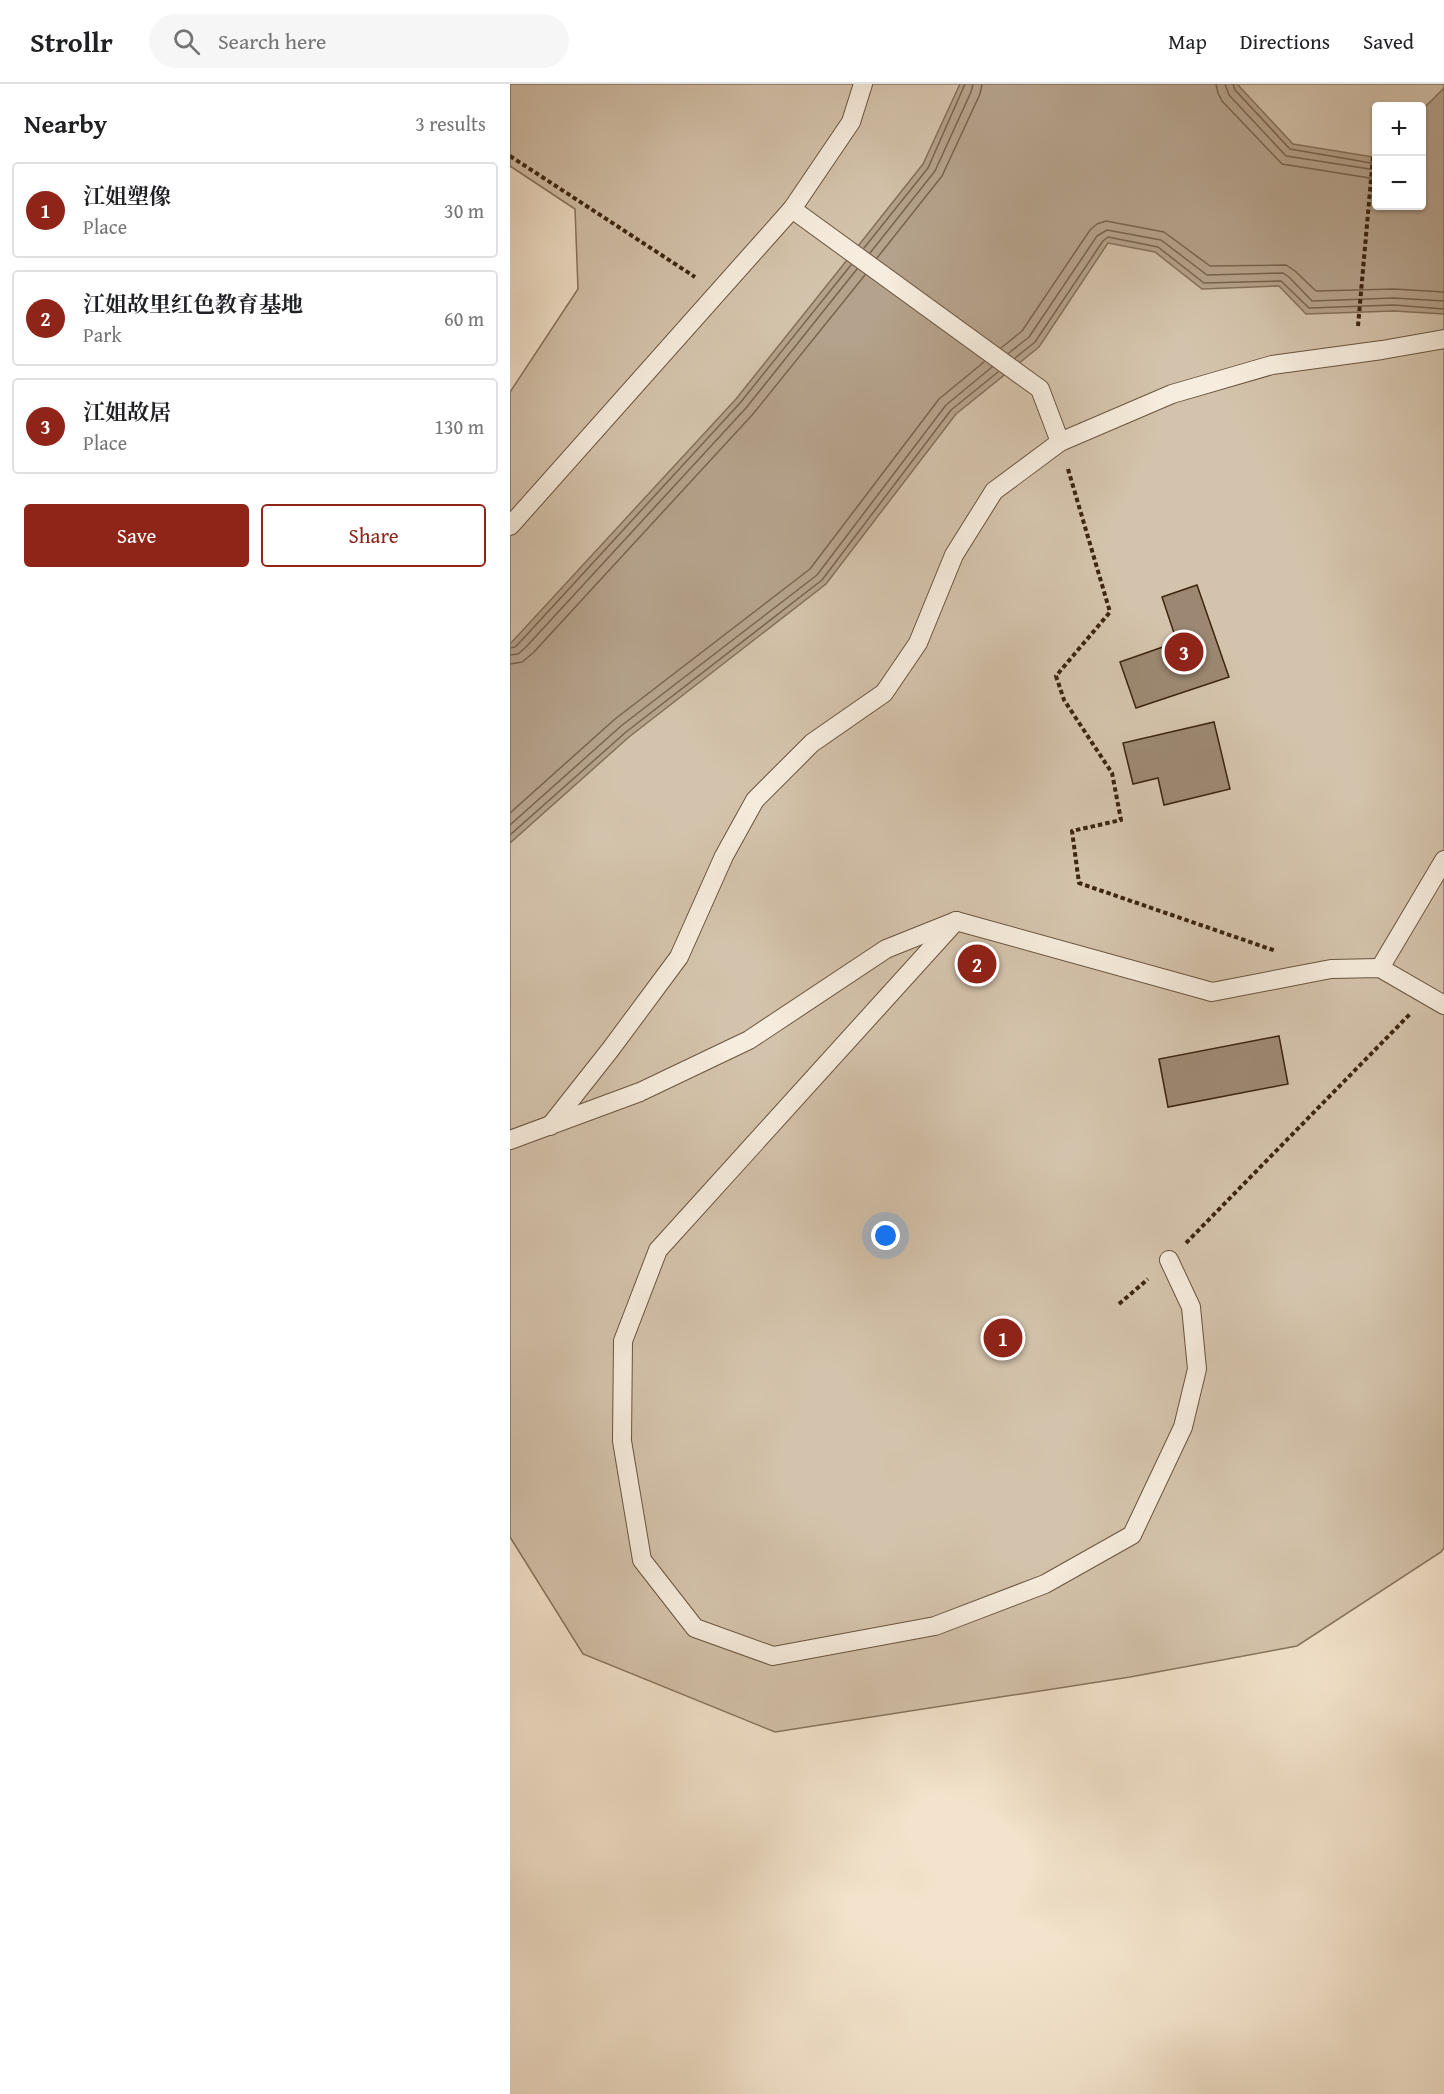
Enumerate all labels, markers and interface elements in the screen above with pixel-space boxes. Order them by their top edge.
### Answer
search box [149,14,569,68]
text: Strollr [30,21,113,62]
icon: search [170,25,203,58]
text: Search here [218,25,326,57]
text: Map [1168,26,1207,57]
text: Directions [1240,26,1330,57]
text: Saved [1363,26,1414,57]
map controls [1372,102,1426,210]
button: + [1372,102,1426,156]
text: Nearby [24,104,107,143]
text: 3 results [415,109,486,138]
button: − [1372,156,1426,210]
text: 江姐塑像 [83,180,171,212]
text: 1 [40,196,51,225]
text: 30 m [444,196,484,225]
text: Place [83,212,127,241]
text: 江姐故里红色教育基地 [83,288,303,320]
text: 2 [40,304,51,333]
text: 60 m [444,304,484,333]
text: Park [83,320,122,349]
text: 江姐故居 [83,396,171,428]
text: 3 [40,412,51,441]
text: 130 m [434,412,484,441]
text: Place [83,428,127,457]
button: Save [24,504,249,567]
button: Share [261,504,486,567]
pin: 3 [1164,630,1204,674]
pin: 2 [958,942,996,986]
your location [871,1221,900,1250]
pin: 1 [984,1316,1022,1360]

